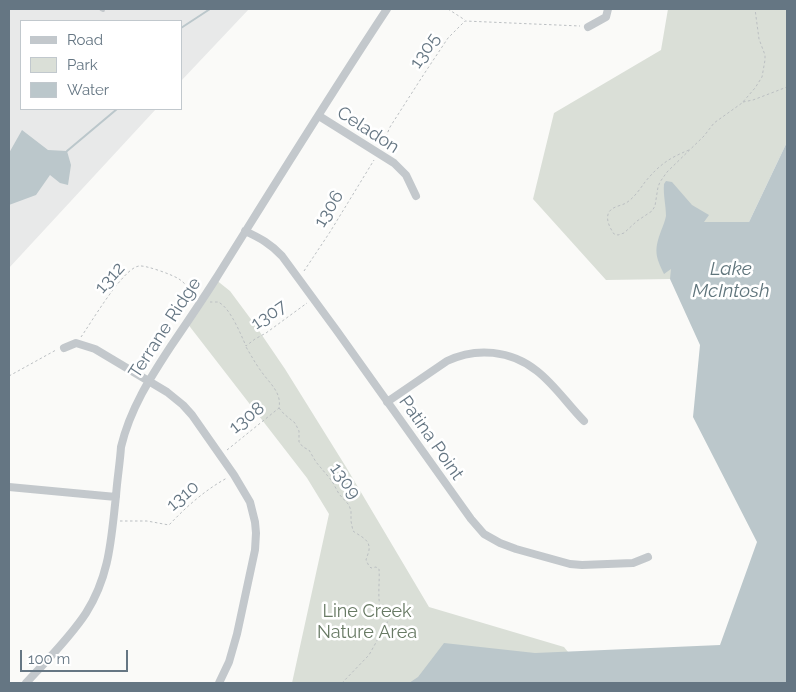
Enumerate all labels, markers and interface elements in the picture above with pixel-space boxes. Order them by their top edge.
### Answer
legend [20,20,182,110]
street label: 1305 [405,29,445,73]
text: Road [67,31,103,49]
text: Park [67,56,98,74]
text: Water [67,81,109,99]
street label: Celadon [333,102,403,158]
street label: 1306 [310,187,348,231]
street label: 1312 [90,258,130,298]
water label: Lake McIntosh [692,258,770,302]
street label: Terrane Ridge [124,273,206,383]
street label: 1307 [247,295,291,335]
street label: Patina Point [394,392,468,484]
street label: 1308 [225,397,269,439]
street label: 1309 [325,459,365,503]
street label: 1310 [162,476,204,516]
park label: Line Creek Nature Area [317,601,417,644]
scale bar [22,640,130,672]
text: 100 m [28,650,70,668]

